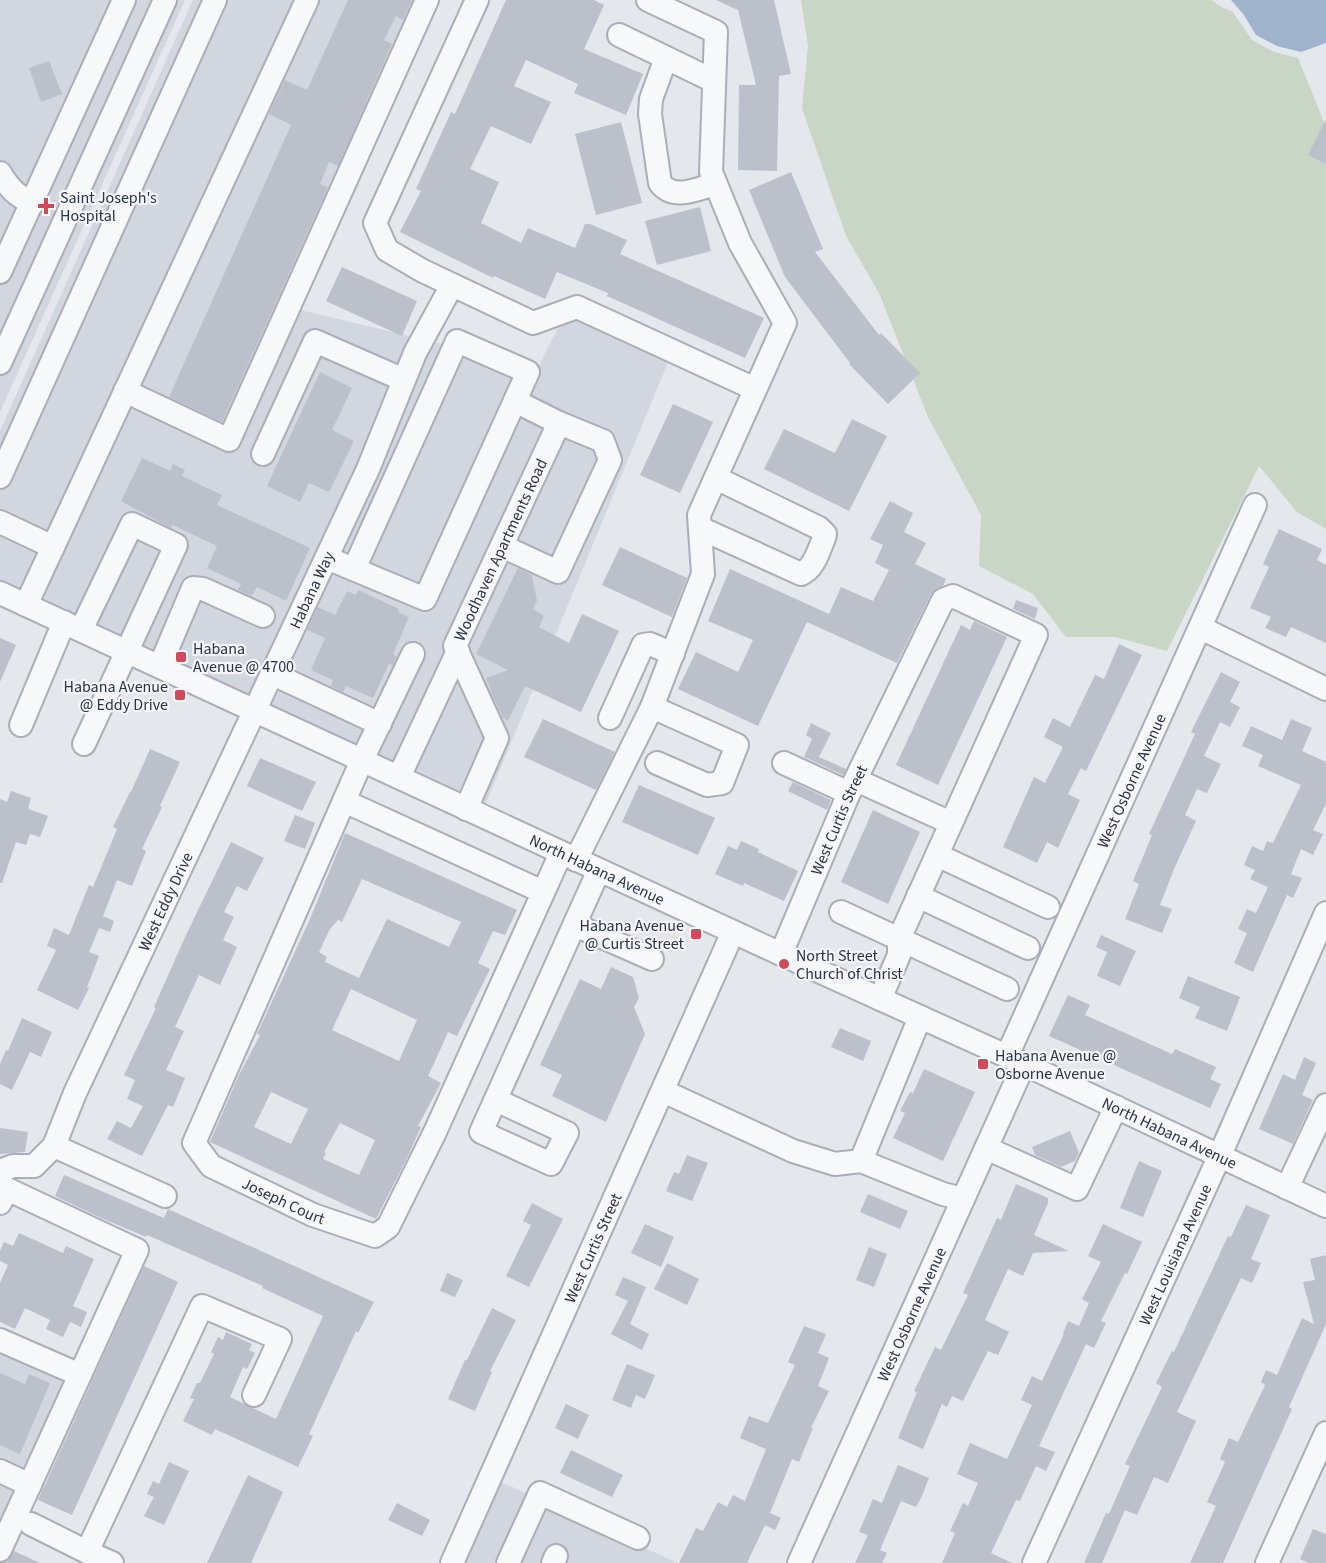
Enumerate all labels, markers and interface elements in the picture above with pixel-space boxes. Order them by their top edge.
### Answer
place label: Saint Joseph's Hospital [60,187,157,227]
marker: Saint Joseph's Hospital [37,197,55,215]
street label: Woodhaven Apartments Road [449,455,553,645]
street label: Habana Way [284,548,340,633]
place label: Habana Avenue @ 4700 [193,638,294,678]
marker: Habana Avenue @ 4700 [174,650,188,664]
place label: Habana Avenue @ Eddy Drive [63,676,168,716]
marker: Habana Avenue @ Eddy Drive [173,688,187,702]
street label: West Osborne Avenue [1092,710,1172,852]
street label: West Curtis Street [806,761,873,879]
street label: North Habana Avenue [526,829,668,911]
street label: West Eddy Drive [133,849,199,955]
place label: Habana Avenue @ Curtis Street [579,915,685,955]
marker: Habana Avenue @ Curtis Street [689,927,703,941]
place label: North Street Church of Christ [796,945,903,985]
marker: North Street Church of Christ [777,957,791,971]
place label: Habana Avenue @ Osborne Avenue [995,1045,1116,1085]
marker: Habana Avenue @ Osborne Avenue [976,1057,990,1071]
street label: North Habana Avenue [1098,1092,1240,1175]
street label: Joseph Court [238,1173,328,1230]
street label: West Louisiana Avenue [1134,1181,1217,1329]
street label: West Curtis Street [559,1189,628,1307]
street label: West Osborne Avenue [872,1244,952,1385]

